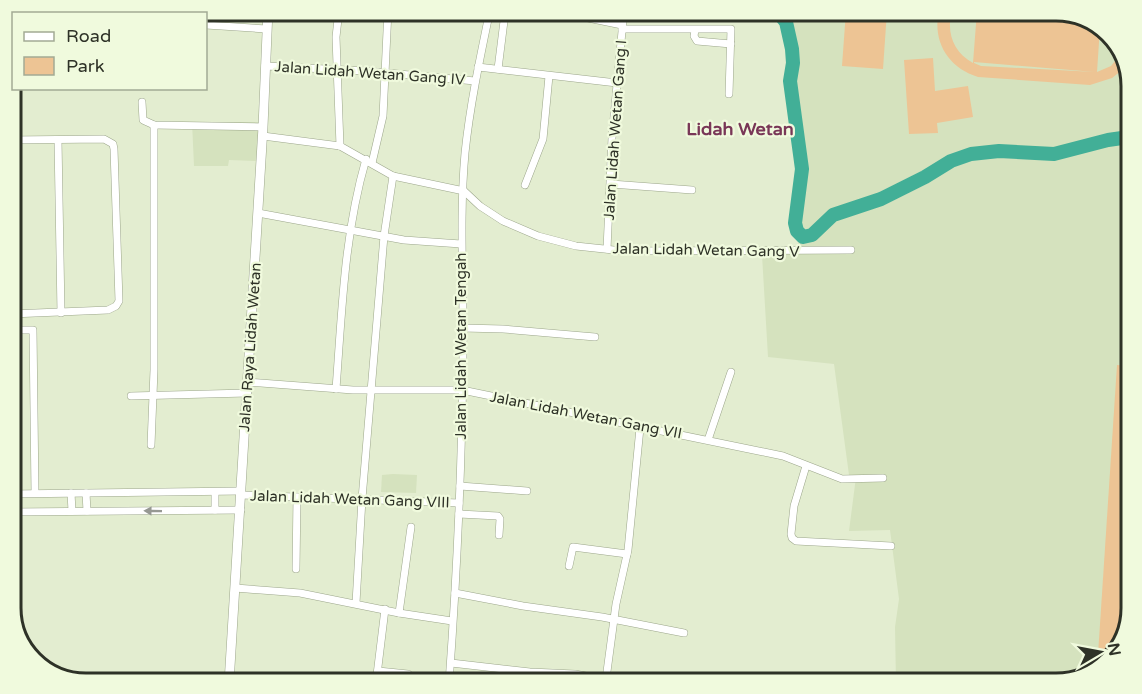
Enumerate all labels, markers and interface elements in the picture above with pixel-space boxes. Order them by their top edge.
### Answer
legend [12,12,207,90]
text: Road [66,25,111,47]
street label: Jalan Lidah Wetan Gang I [600,39,630,221]
text: Park [66,55,105,77]
street label: Jalan Lidah Wetan Gang IV [274,57,467,89]
district label: Lidah Wetan [686,118,794,140]
street label: Jalan Lidah Wetan Gang V [612,239,800,261]
street label: Jalan Lidah Wetan Tengah [452,253,470,439]
street label: Jalan Raya Lidah Wetan [235,262,265,432]
street label: Jalan Lidah Wetan Gang VII [488,388,684,442]
street label: Jalan Lidah Wetan Gang VIII [250,487,450,511]
one-way arrow [144,506,163,515]
north arrow [1070,622,1130,682]
text: N [1103,642,1125,658]

